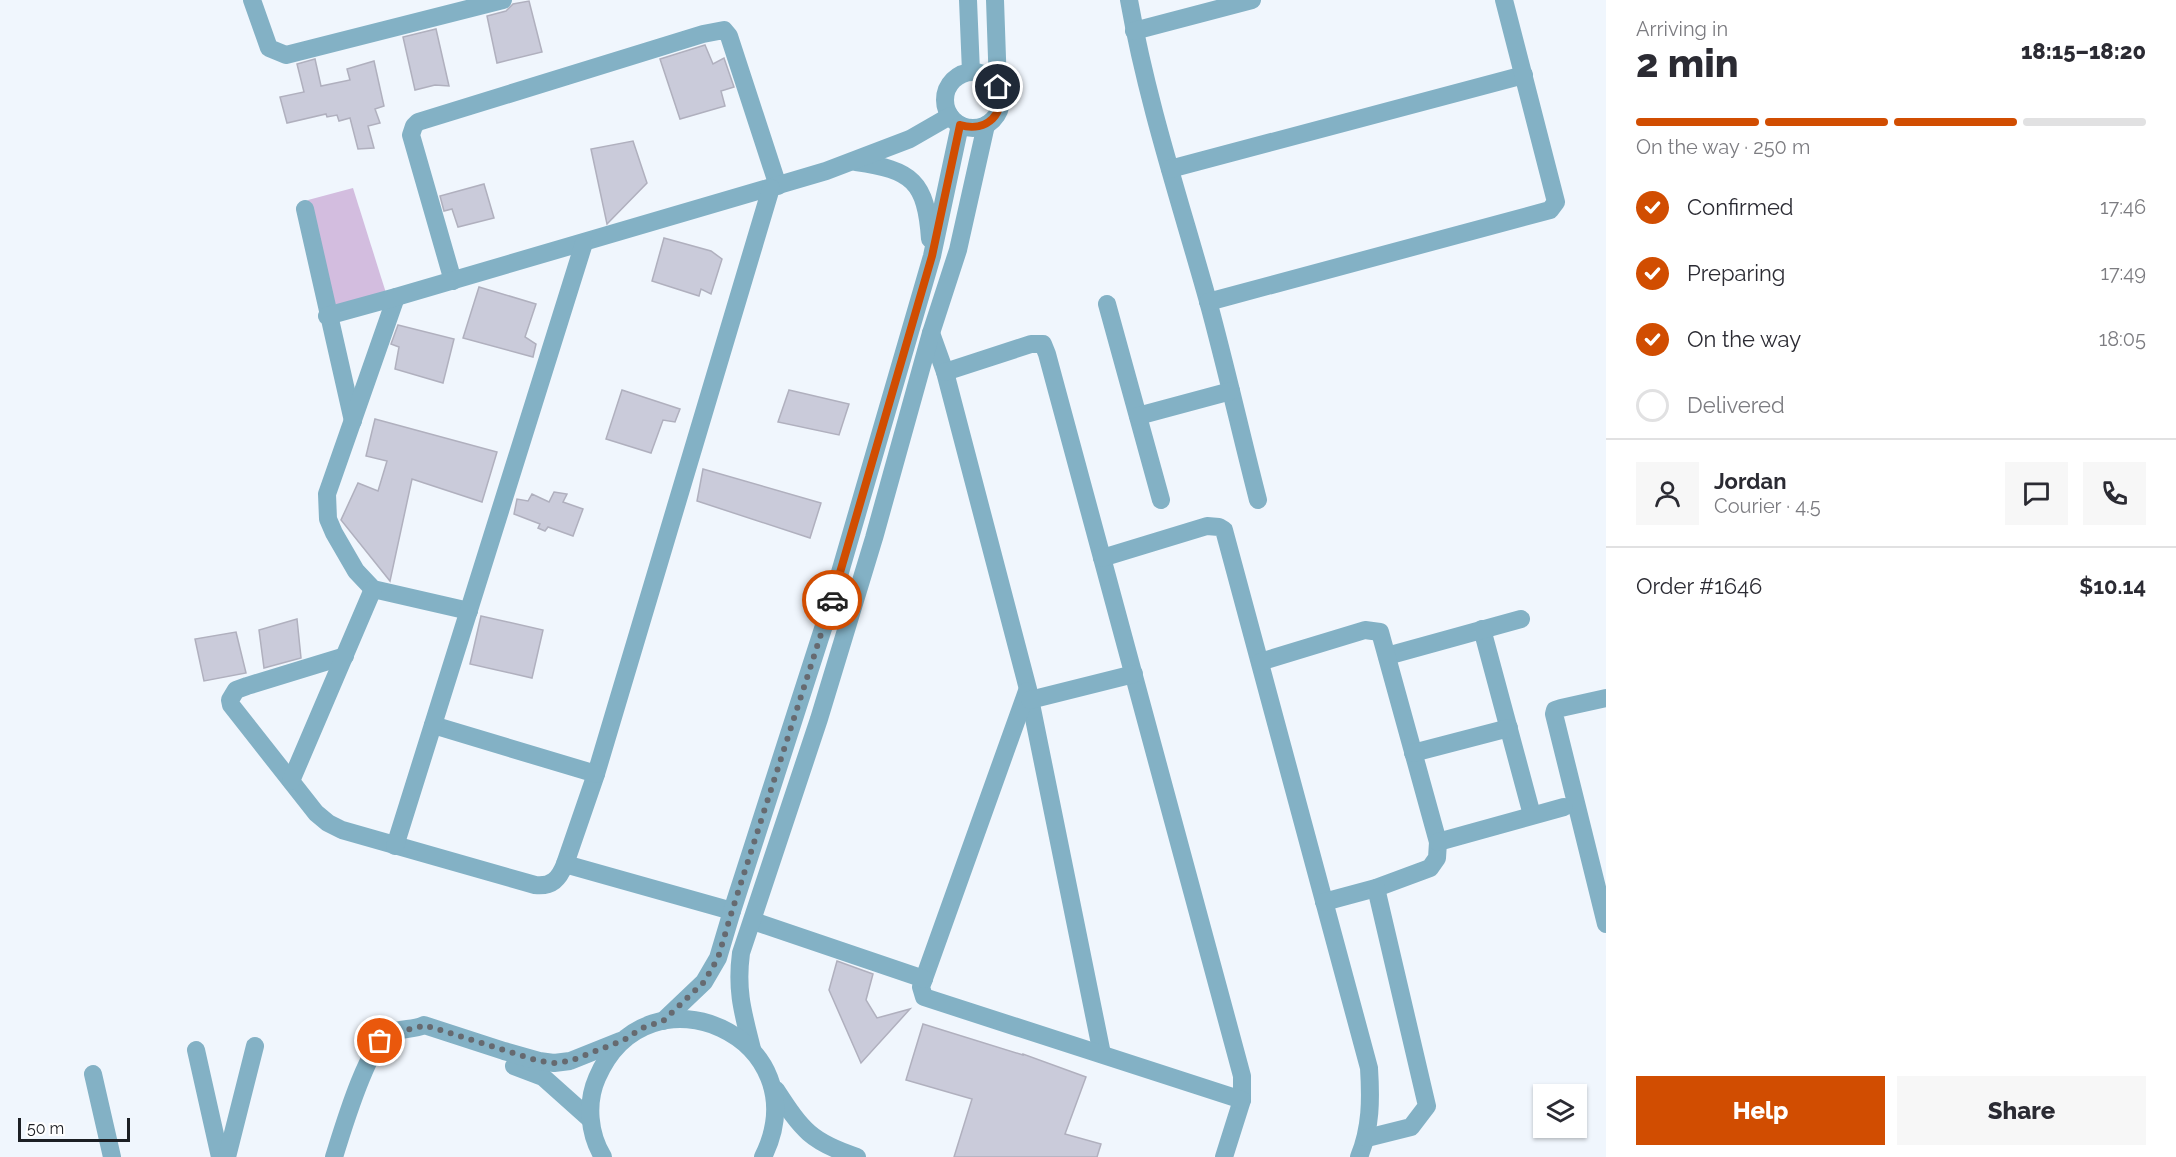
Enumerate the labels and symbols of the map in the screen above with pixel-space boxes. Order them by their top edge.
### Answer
pin [972,61,1023,112]
courier [802,570,862,630]
pin [354,1015,405,1066]
scale bar [18,1115,130,1142]

